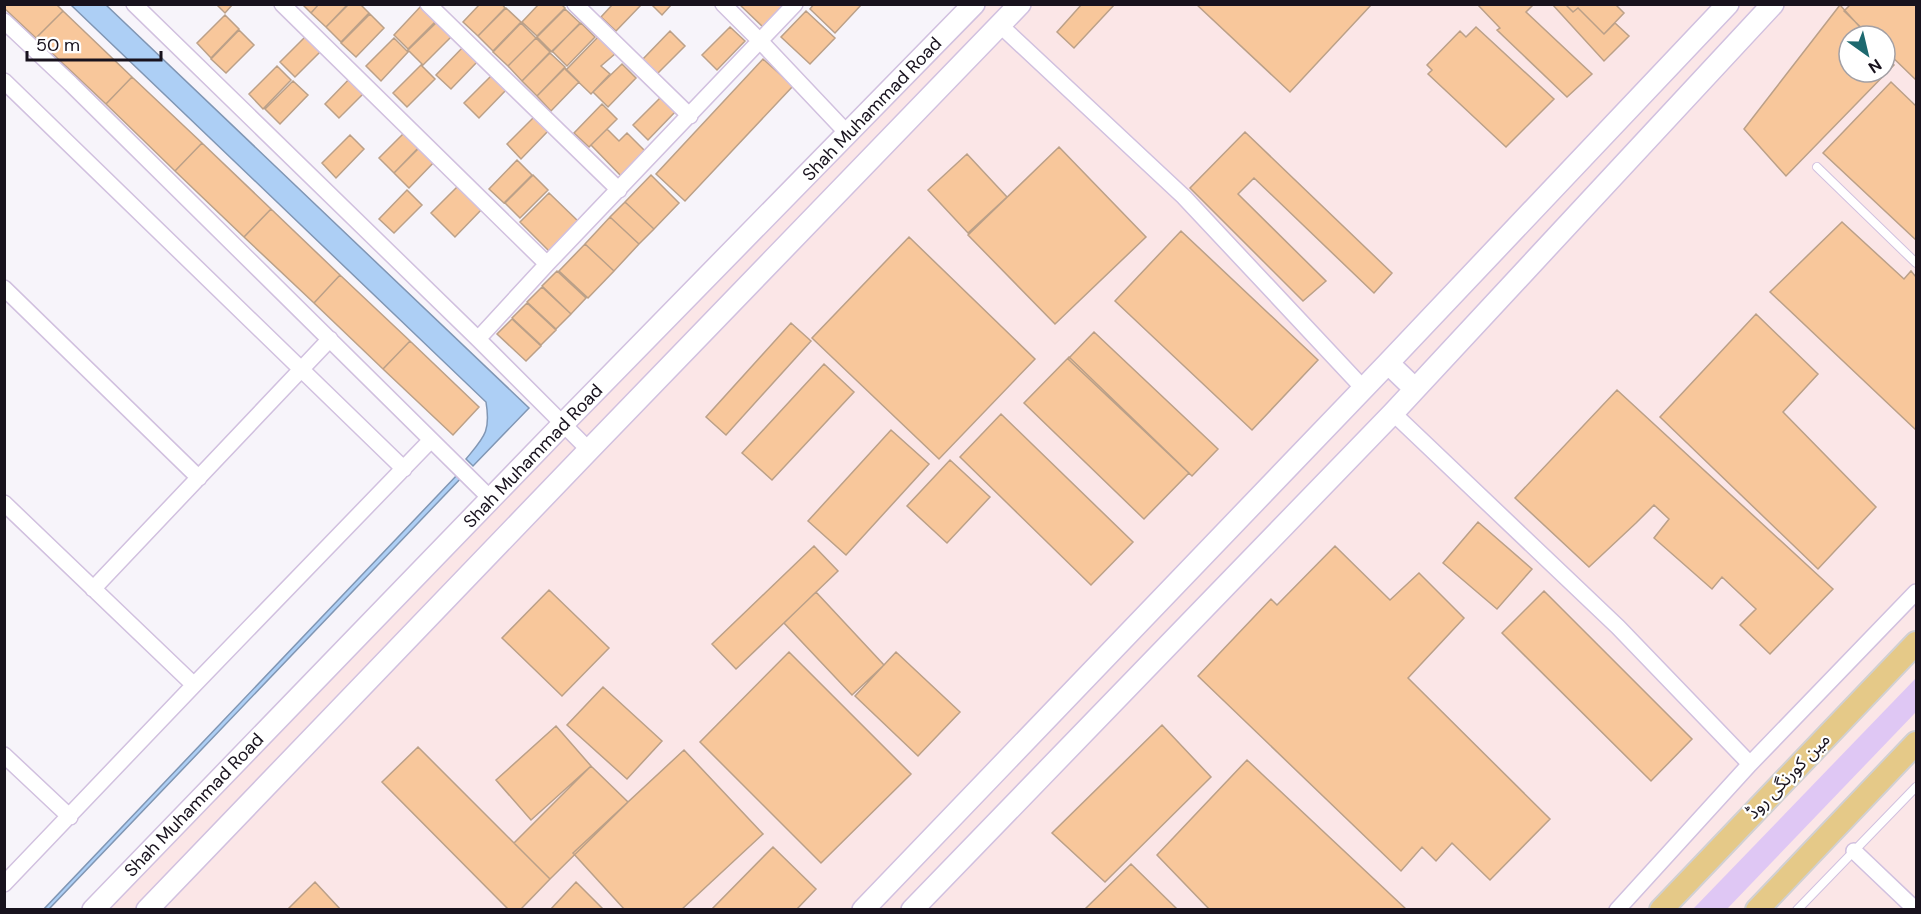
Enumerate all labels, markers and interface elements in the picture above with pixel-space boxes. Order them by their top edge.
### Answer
scale bar [27,24,160,62]
north arrow [1837,24,1897,84]
street label: Shah Muhammad Road [797,32,947,186]
text: 50 m [36,33,80,57]
text: N [1864,54,1886,78]
street label: Shah Muhammad Road [458,379,608,533]
street label: Shah Muhammad Road [119,728,269,882]
street label: مین کورنگی روڈ [1741,728,1835,824]

